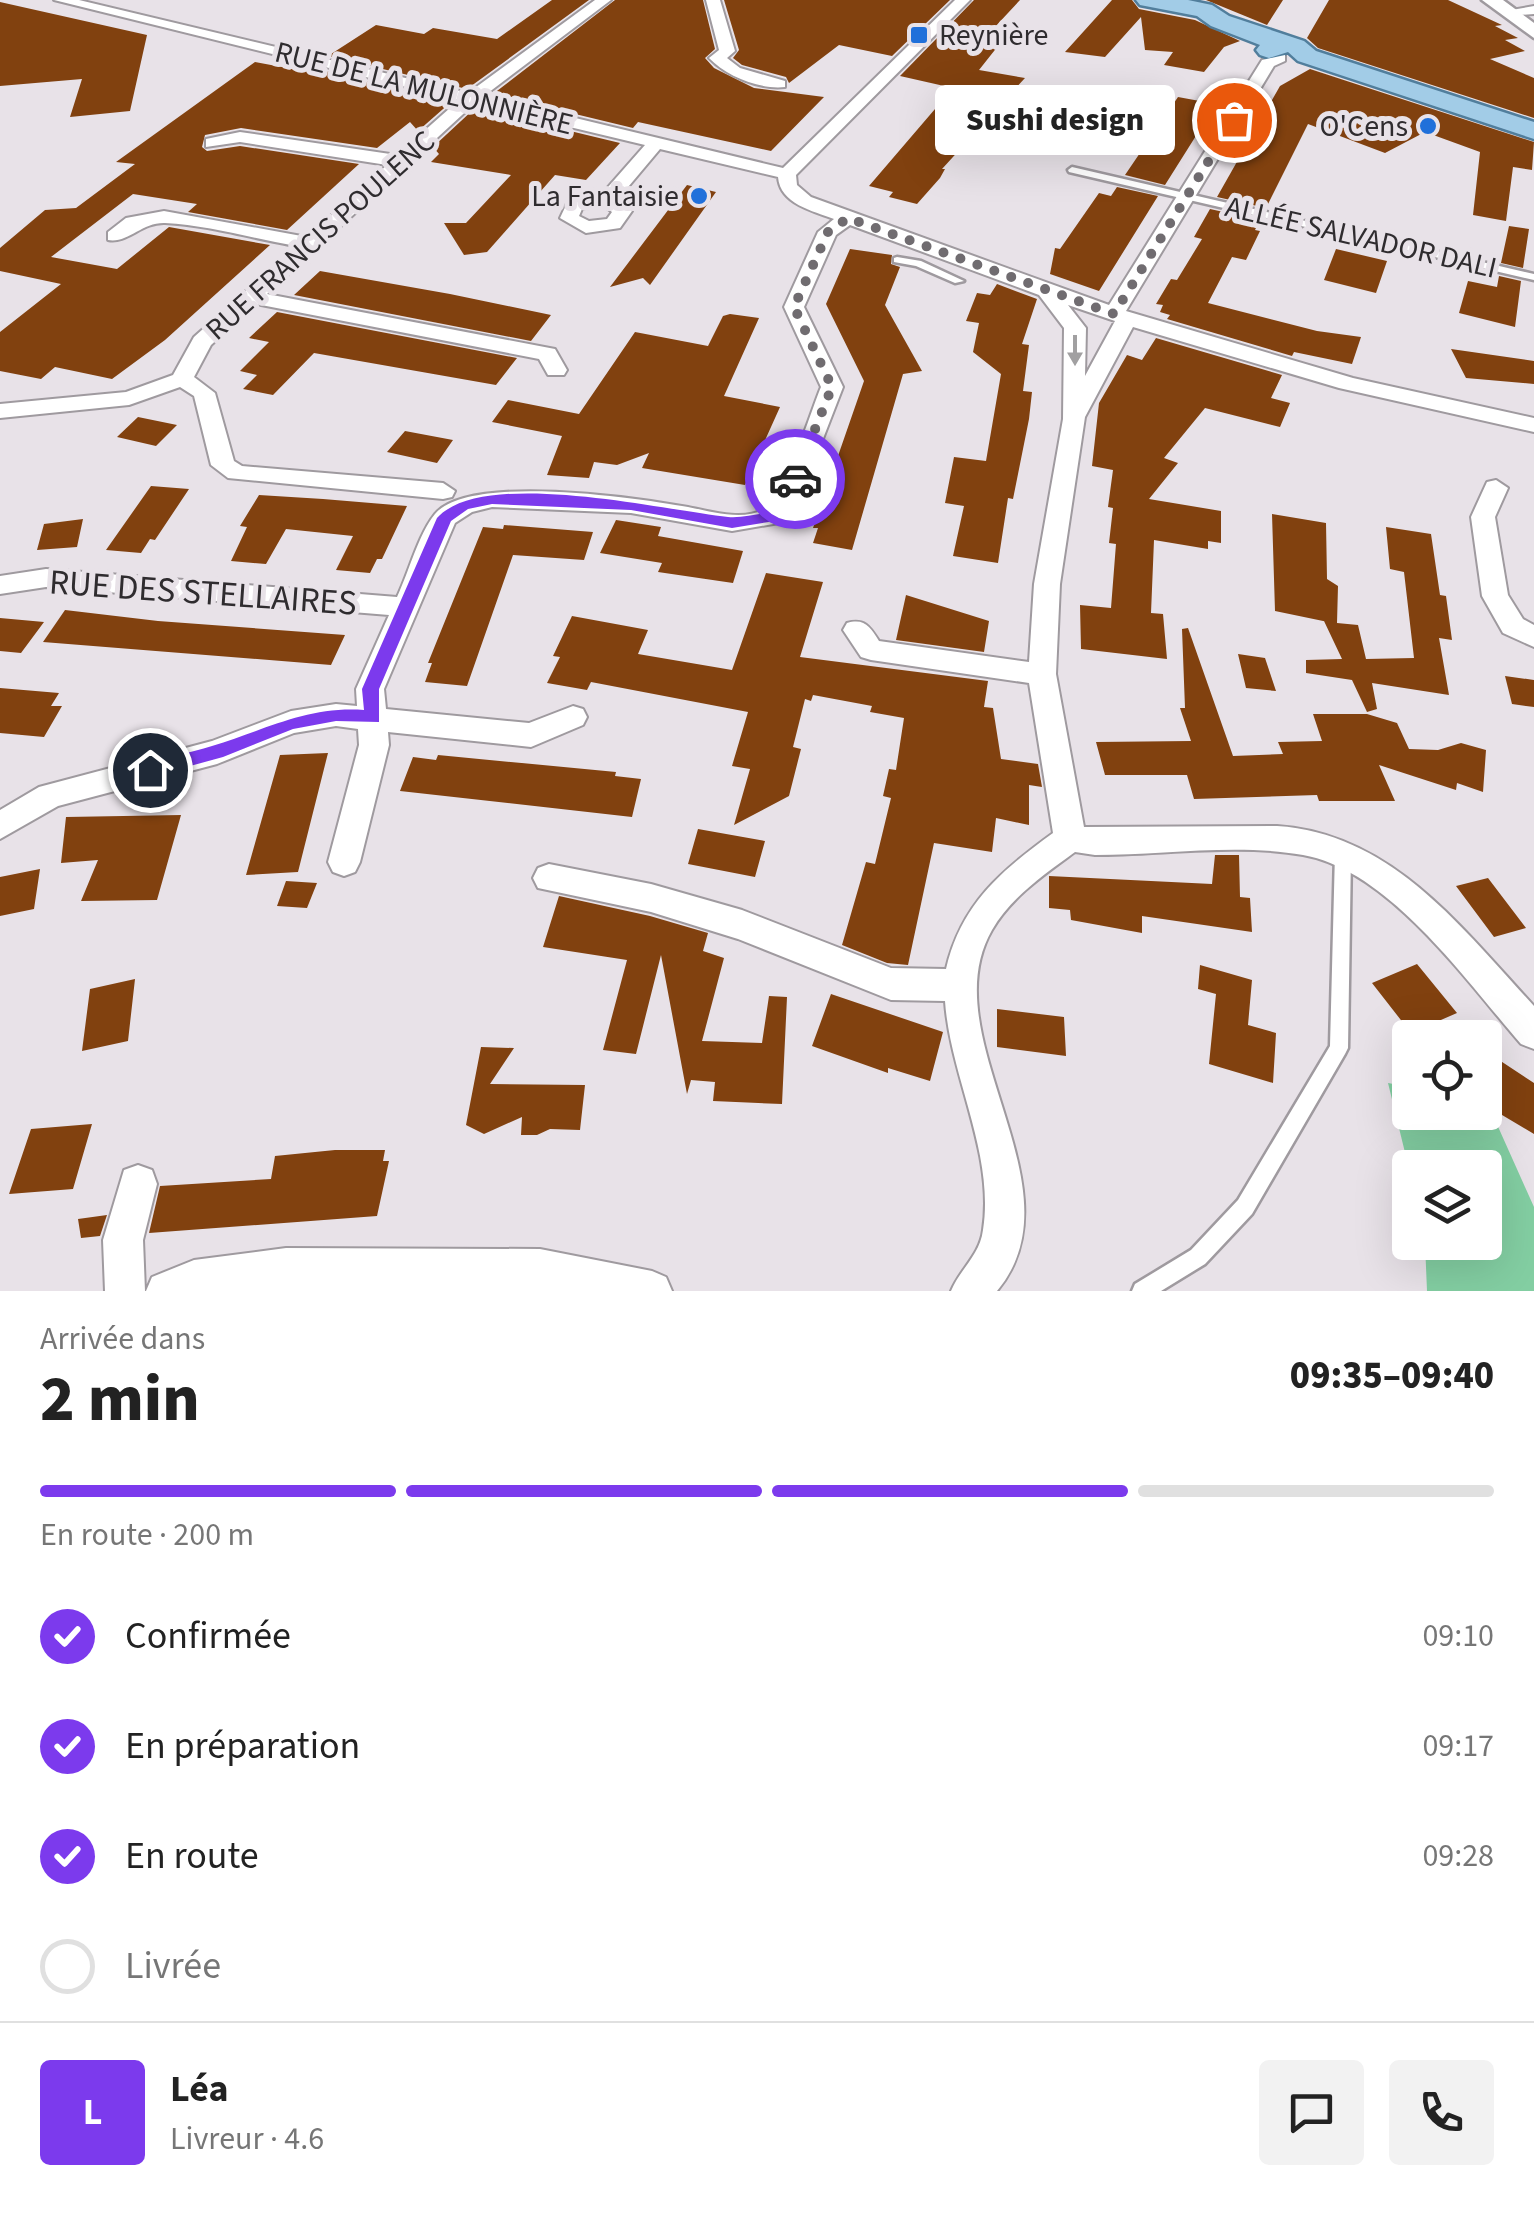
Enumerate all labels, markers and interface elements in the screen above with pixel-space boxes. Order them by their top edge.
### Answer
place label: Reynière [939,14,1048,57]
marker: Reynière [908,24,930,46]
street label: RUE DE LA MULONNIÈRE [270,31,577,146]
pin [1192,78,1277,163]
callout: Sushi design [934,85,1174,155]
icon: bag [1207,93,1262,148]
text: Sushi design [966,97,1144,143]
place label: O'Cens [1320,105,1408,148]
marker: O'Cens [1417,115,1439,137]
street label: RUE FRANCIS POULENC [196,120,445,350]
place label: La Fantaisie [531,175,679,218]
marker: La Fantaisie [688,185,710,207]
street label: ALLÉE SALVADOR DALI [1221,185,1501,290]
one-way arrow [1067,334,1083,366]
courier [745,429,845,529]
icon: car [768,452,823,507]
street label: RUE DES STELLAIRES [47,557,358,629]
pin [108,728,193,813]
icon: home [123,743,178,798]
map controls [1392,1020,1502,1260]
button: locate [1392,1020,1502,1130]
button: layers [1392,1150,1502,1260]
text: Arrivée dans [40,1316,205,1362]
text: 09:35–09:40 [1290,1349,1494,1403]
text: 2 min [40,1353,200,1446]
text: En route · 200 m [40,1512,254,1558]
icon: check [40,1609,95,1664]
text: Confirmée [125,1609,291,1663]
text: 09:10 [1422,1613,1494,1659]
icon: check [40,1719,95,1774]
text: En préparation [125,1719,360,1773]
text: 09:17 [1422,1723,1494,1769]
icon: check [40,1829,95,1884]
text: En route [125,1829,259,1883]
text: 09:28 [1422,1833,1494,1879]
text: Livrée [125,1939,221,1993]
button: chat [1259,2060,1364,2165]
button: phone [1389,2060,1494,2165]
text: Léa [170,2062,228,2116]
text: L [83,2085,102,2139]
text: Livreur · 4.6 [170,2116,324,2162]

